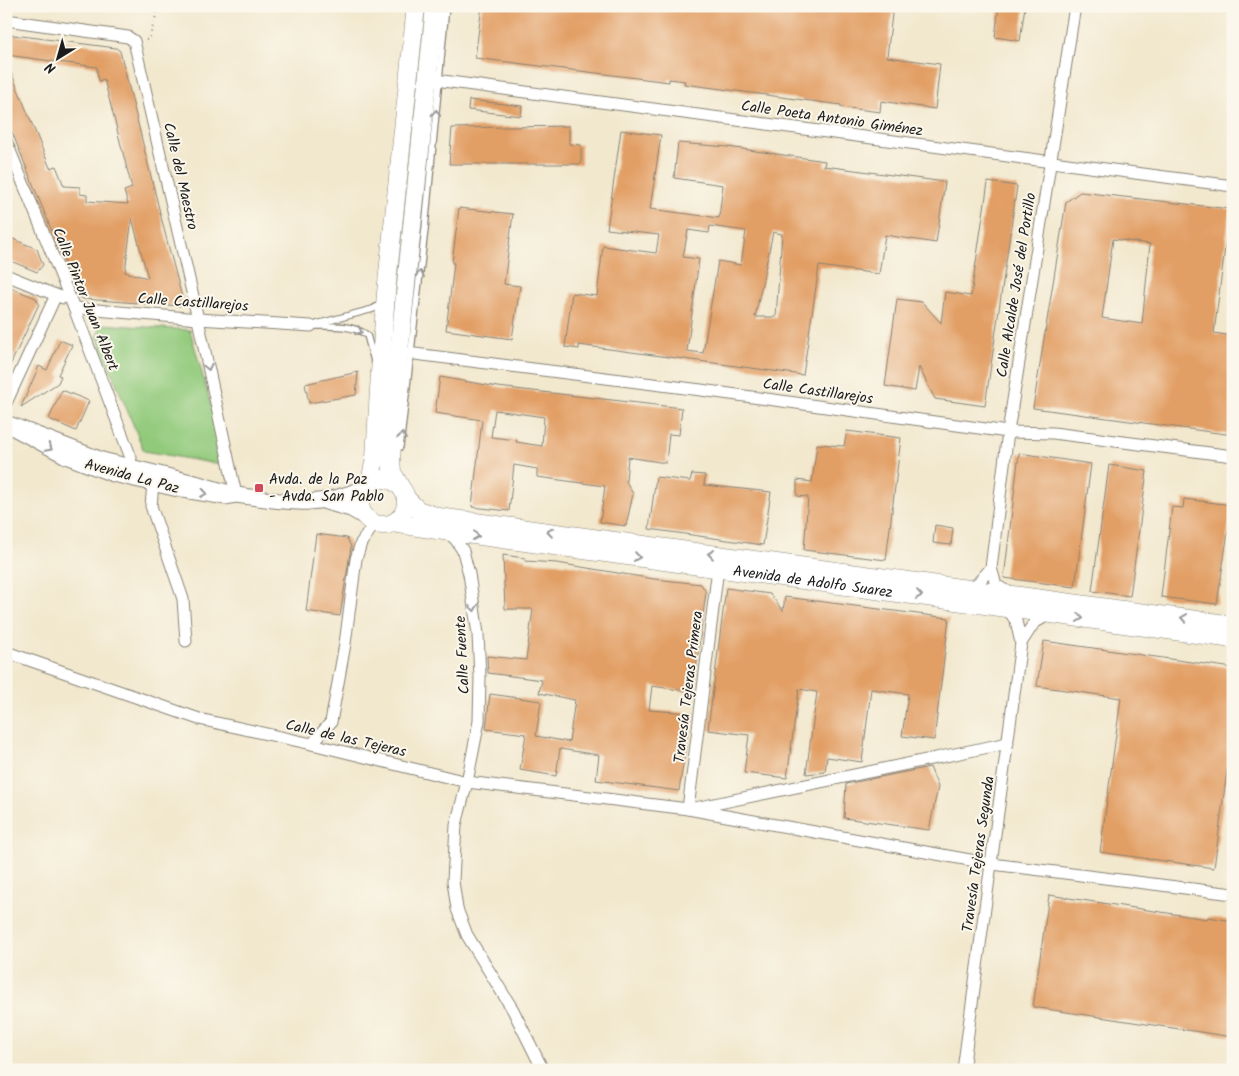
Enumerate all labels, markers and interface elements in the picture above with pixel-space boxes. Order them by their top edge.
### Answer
north arrow [32,32,82,82]
text: N [41,56,61,79]
street label: Calle Poeta Antonio Giménez [739,94,925,144]
one-way arrow [430,108,441,116]
street label: Calle del Maestro [156,120,204,233]
street label: Calle Alcalde José del Portillo [991,191,1043,379]
street label: Calle Pintor Juan Albert [45,224,125,375]
one-way arrow [414,270,425,278]
street label: Calle Castillarejos [137,287,250,319]
one-way arrow [354,325,363,336]
one-way arrow [202,362,213,371]
street label: Calle Castillarejos [761,372,875,412]
one-way arrow [396,431,407,439]
one-way arrow [44,442,53,452]
street label: Avenida La Paz [82,453,182,501]
place label: Avda. de la Paz - Avda. San Pablo [269,468,384,509]
marker: Avda. de la Paz - Avda. San Pablo [253,482,265,494]
one-way arrow [200,488,209,498]
one-way arrow [546,527,554,538]
one-way arrow [471,530,480,540]
one-way arrow [707,549,716,559]
one-way arrow [632,552,641,562]
street label: Avenida de Adolfo Suarez [732,560,894,605]
one-way arrow [915,590,924,600]
one-way arrow [468,605,479,613]
street label: Travesía Tejeras Primera [668,610,710,765]
one-way arrow [1076,612,1084,623]
one-way arrow [1180,613,1188,624]
street label: Calle Fuente [449,615,477,695]
street label: Calle de las Tejeras [283,713,409,765]
street label: Travesía Tejeras Segunda [956,775,1002,934]

